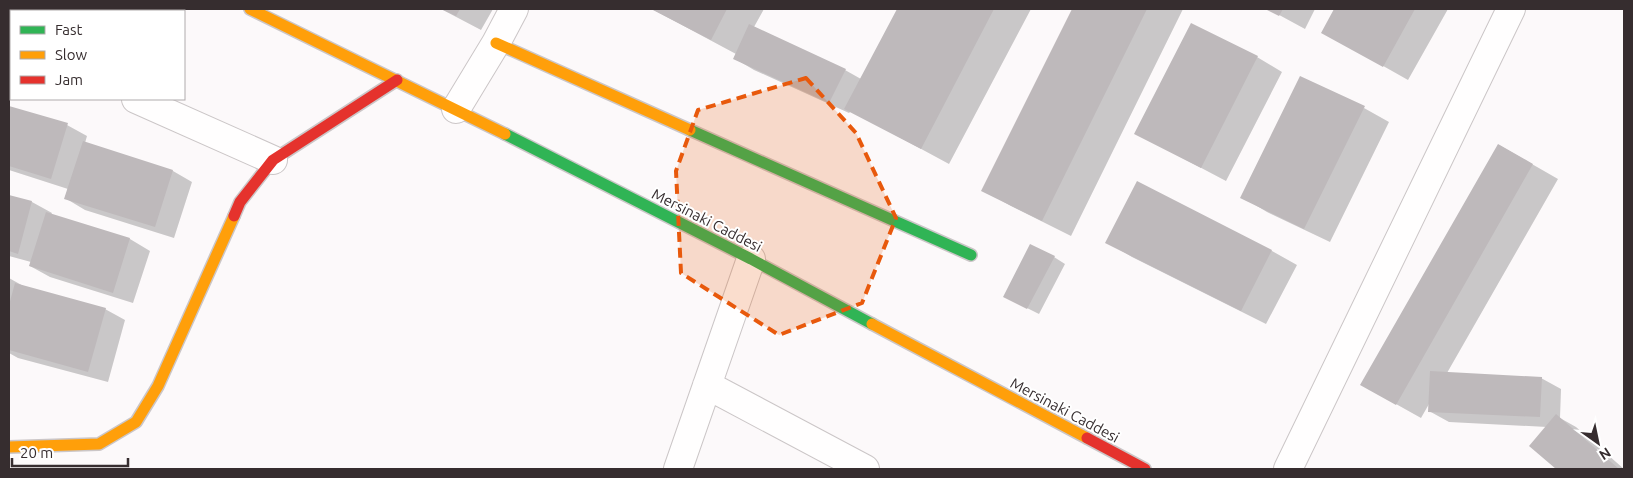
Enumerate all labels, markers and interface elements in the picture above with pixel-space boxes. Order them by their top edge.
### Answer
legend [10,10,185,100]
text: Fast [55,21,83,38]
text: Slow [55,46,88,63]
text: Jam [55,71,83,88]
street label: Mersinaki Caddesi [649,185,765,255]
street label: Mersinaki Caddesi [1008,374,1122,446]
north arrow [1573,418,1623,468]
scale bar [12,436,129,468]
text: 20 m [20,444,53,461]
text: N [1596,444,1614,463]

